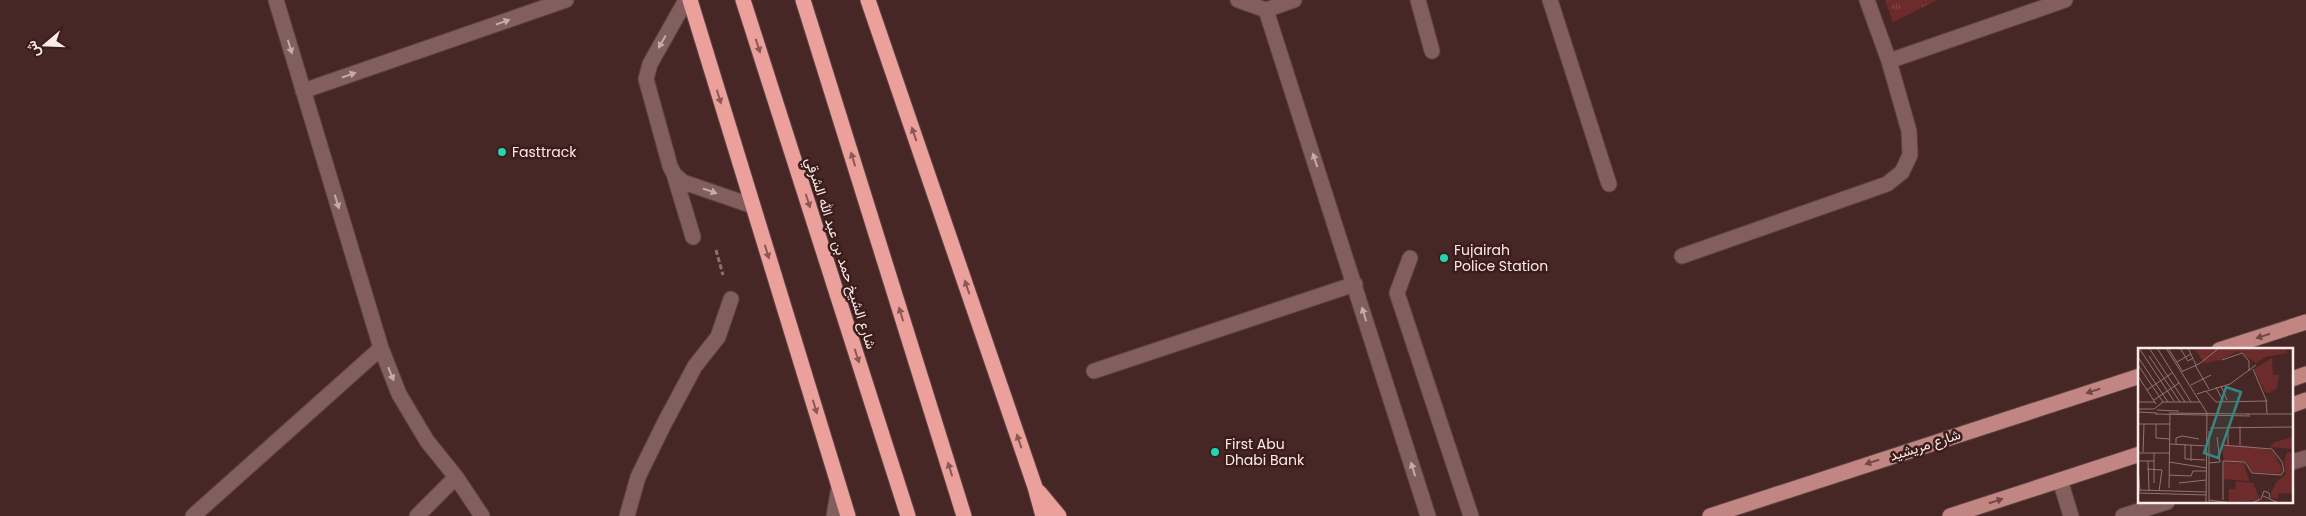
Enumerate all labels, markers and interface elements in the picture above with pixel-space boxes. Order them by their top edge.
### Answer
one-way arrow [495,18,510,25]
north arrow [20,20,70,70]
one-way arrow [658,35,666,50]
text: ش [20,38,45,60]
one-way arrow [286,39,294,54]
one-way arrow [755,39,762,54]
one-way arrow [342,71,357,79]
one-way arrow [716,89,724,104]
one-way arrow [910,126,917,141]
place label: Fasttrack [512,142,577,162]
marker: Fasttrack [496,146,508,158]
one-way arrow [848,152,856,167]
one-way arrow [1310,152,1318,167]
street label: شارع الشيخ حمد بن عبد الله الشرقي [799,155,881,352]
one-way arrow [702,188,717,195]
one-way arrow [804,194,812,209]
one-way arrow [333,195,341,210]
place label: Fujairah Police Station [1454,240,1548,276]
one-way arrow [764,245,772,260]
marker: Fujairah Police Station [1438,252,1450,264]
one-way arrow [962,280,970,295]
one-way arrow [897,307,904,322]
one-way arrow [1360,307,1368,322]
one-way arrow [2255,332,2270,340]
inset map [2138,348,2294,504]
one-way arrow [853,349,861,364]
one-way arrow [387,367,395,382]
one-way arrow [2086,387,2101,395]
one-way arrow [811,400,819,415]
street label: شارع مريشيد [1887,424,1963,467]
one-way arrow [1015,433,1023,448]
place label: First Abu Dhabi Bank [1225,434,1305,470]
marker: First Abu Dhabi Bank [1209,446,1221,458]
one-way arrow [1865,459,1880,467]
one-way arrow [945,462,953,477]
one-way arrow [1409,462,1416,477]
one-way arrow [1989,497,2004,504]

